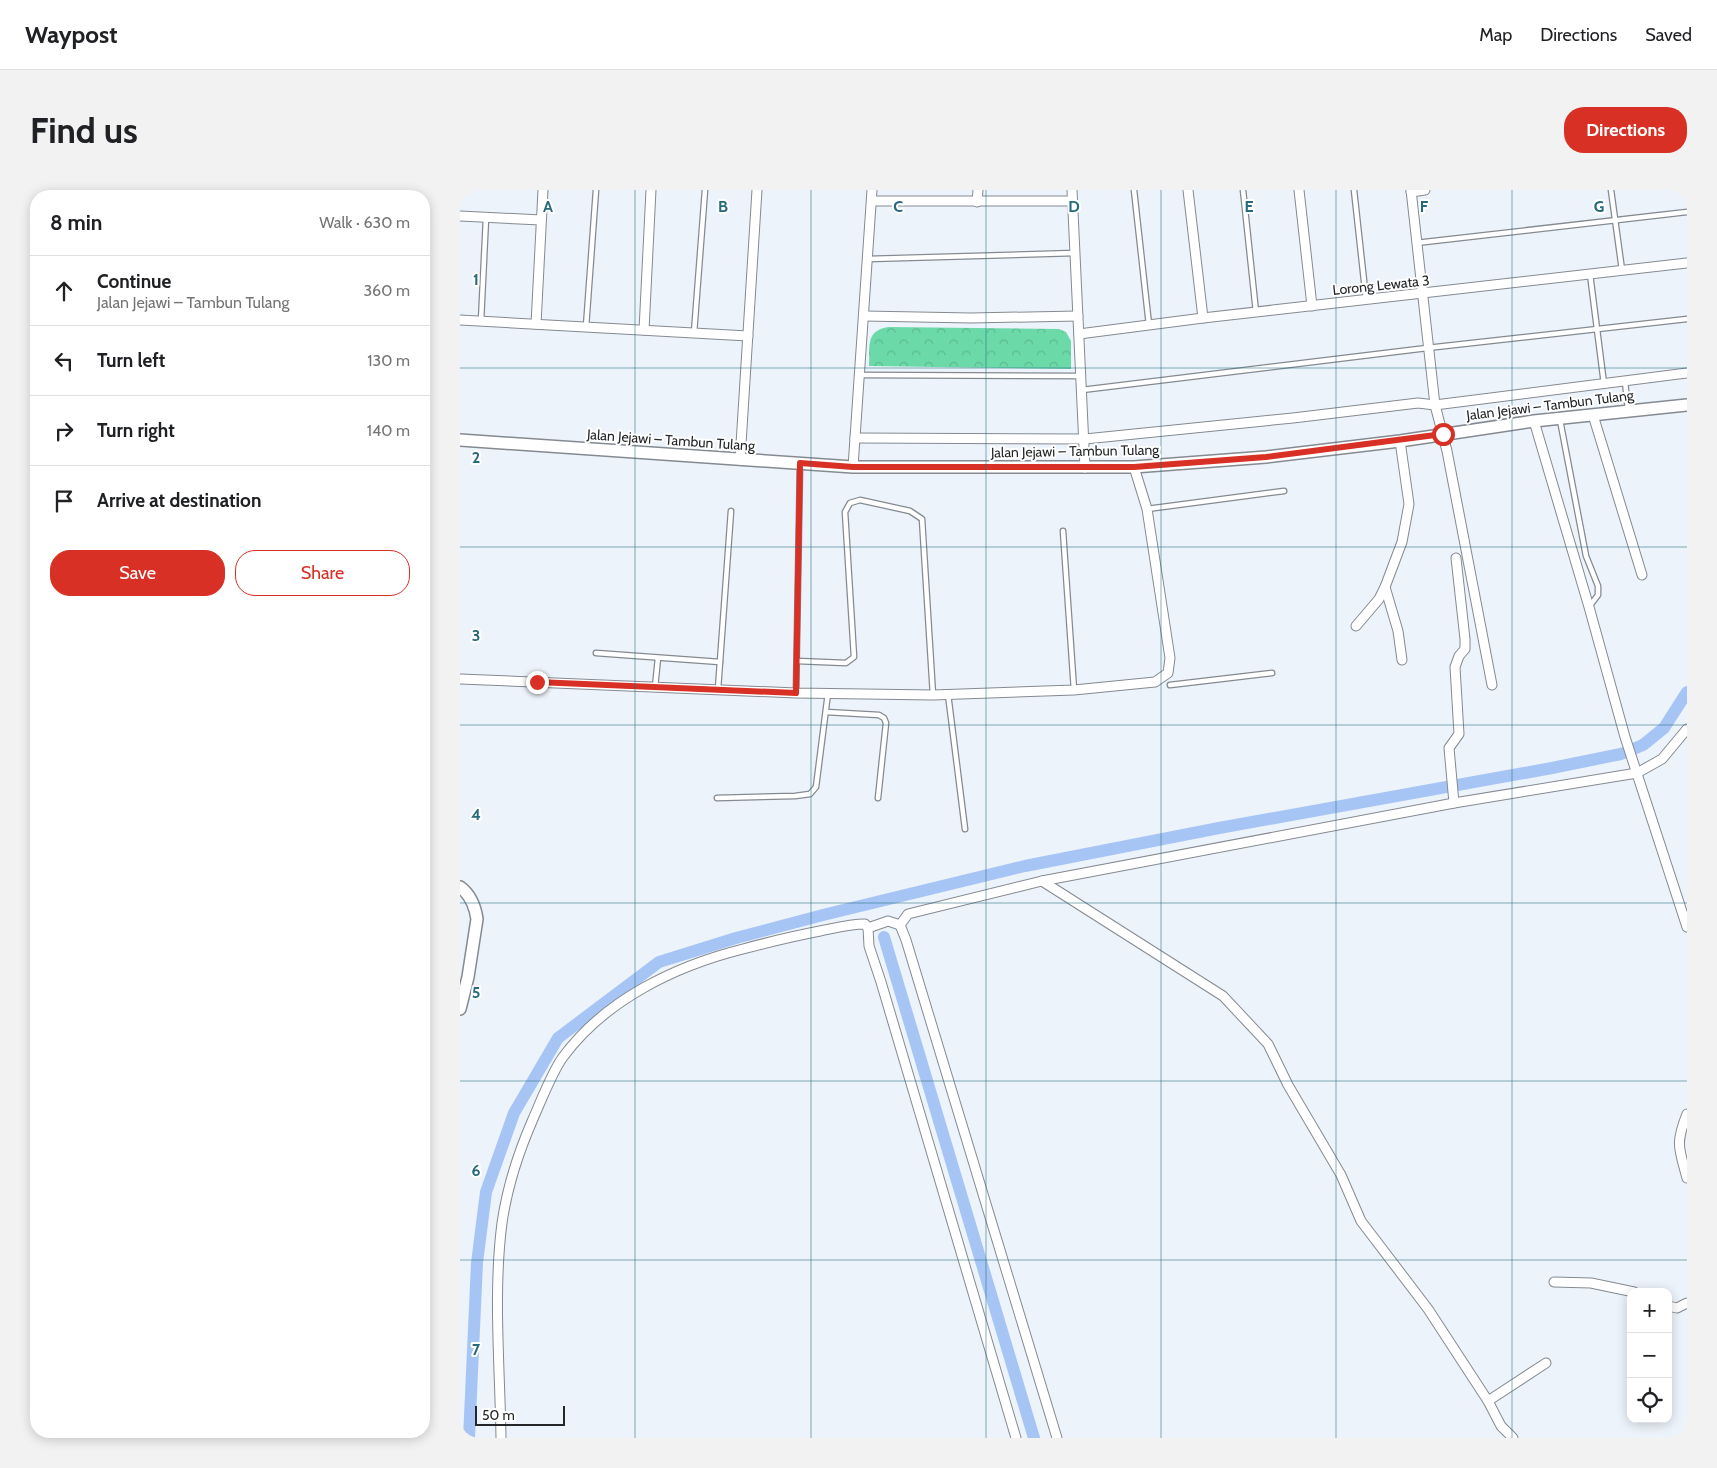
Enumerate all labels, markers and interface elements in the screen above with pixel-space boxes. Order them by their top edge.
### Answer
text: Waypost [25,20,117,49]
text: Map [1479,24,1512,46]
text: Directions [1540,24,1617,46]
text: Saved [1645,24,1692,46]
button: Directions [1564,107,1687,153]
text: Find us [30,109,138,152]
text: A [543,197,553,216]
text: B [718,197,728,216]
text: C [893,197,903,216]
text: D [1068,197,1080,216]
text: E [1244,197,1254,216]
text: F [1420,197,1429,216]
text: G [1594,197,1604,216]
text: 8 min [50,210,102,235]
text: Walk · 630 m [319,213,410,232]
text: Continue [97,270,171,293]
text: 1 [473,270,479,289]
street label: Lorong Lewata 3 [1332,271,1430,299]
icon: ahead [50,277,78,305]
text: 360 m [363,281,410,300]
text: Jalan Jejawi – Tambun Tulang [97,293,289,312]
icon: left [50,347,78,375]
text: Turn left [97,349,165,372]
text: 130 m [367,351,410,370]
street label: Jalan Jejawi – Tambun Tulang [1464,386,1636,424]
icon: right [50,417,78,445]
text: Turn right [97,419,175,442]
text: 140 m [367,421,410,440]
route start [1432,423,1455,446]
street label: Jalan Jejawi – Tambun Tulang [585,425,757,455]
street label: Jalan Jejawi – Tambun Tulang [990,441,1160,461]
text: 2 [472,448,480,467]
icon: arrive [50,487,78,515]
text: Arrive at destination [97,489,261,512]
button: Save [50,550,225,596]
button: Share [235,550,410,596]
text: 3 [472,626,480,645]
route end [526,671,549,694]
text: 4 [471,805,481,824]
text: 5 [472,983,480,1002]
text: 6 [472,1161,481,1180]
map controls [1627,1288,1672,1423]
button: + [1627,1288,1672,1333]
button: − [1627,1333,1672,1378]
text: 7 [472,1340,481,1359]
button: locate [1627,1378,1672,1423]
scale bar [475,1403,565,1426]
text: 50 m [482,1406,515,1424]

